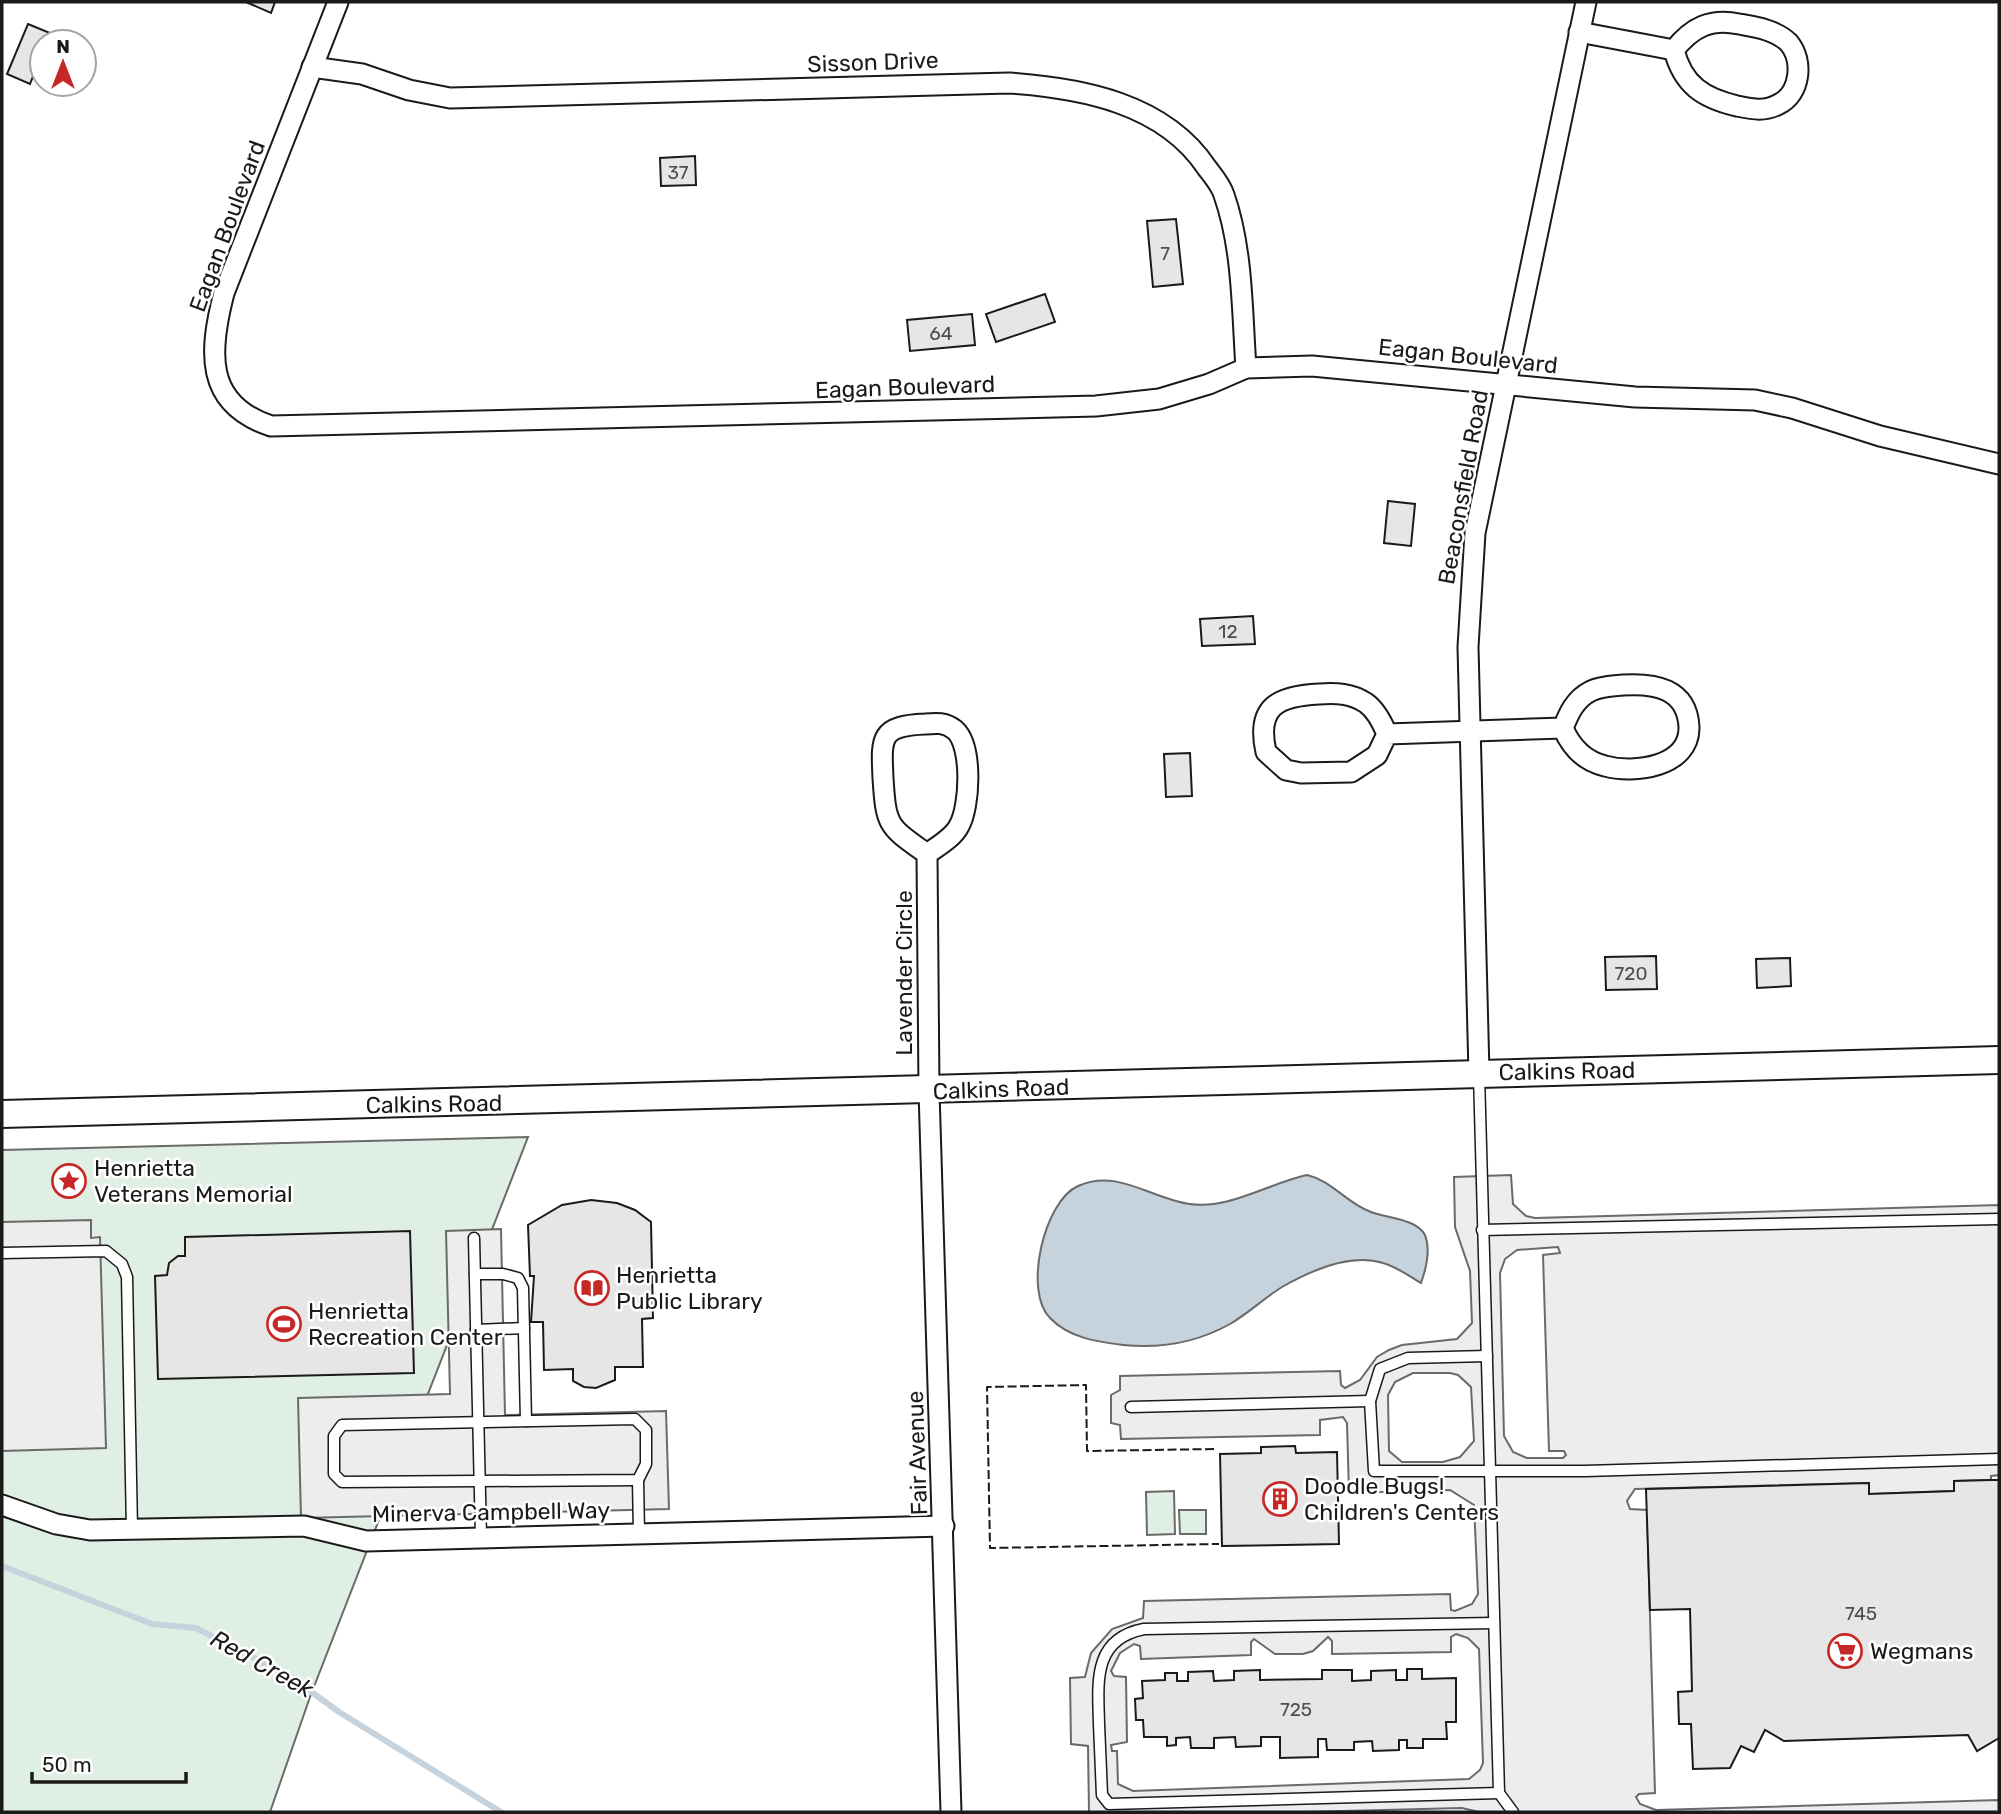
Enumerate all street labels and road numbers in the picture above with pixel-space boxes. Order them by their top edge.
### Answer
street label: Sisson Drive [807,46,939,78]
street label: Eagan Boulevard [183,137,271,315]
street label: Eagan Boulevard [1377,333,1559,379]
street label: Eagan Boulevard [814,370,996,404]
street label: Beaconsfield Road [1432,387,1494,587]
street label: Lavender Circle [890,890,918,1056]
street label: Calkins Road [1498,1056,1636,1086]
street label: Calkins Road [932,1073,1070,1105]
street label: Calkins Road [365,1089,503,1119]
street label: Fair Avenue [901,1390,933,1516]
street label: Minerva Campbell Way [372,1496,611,1528]

